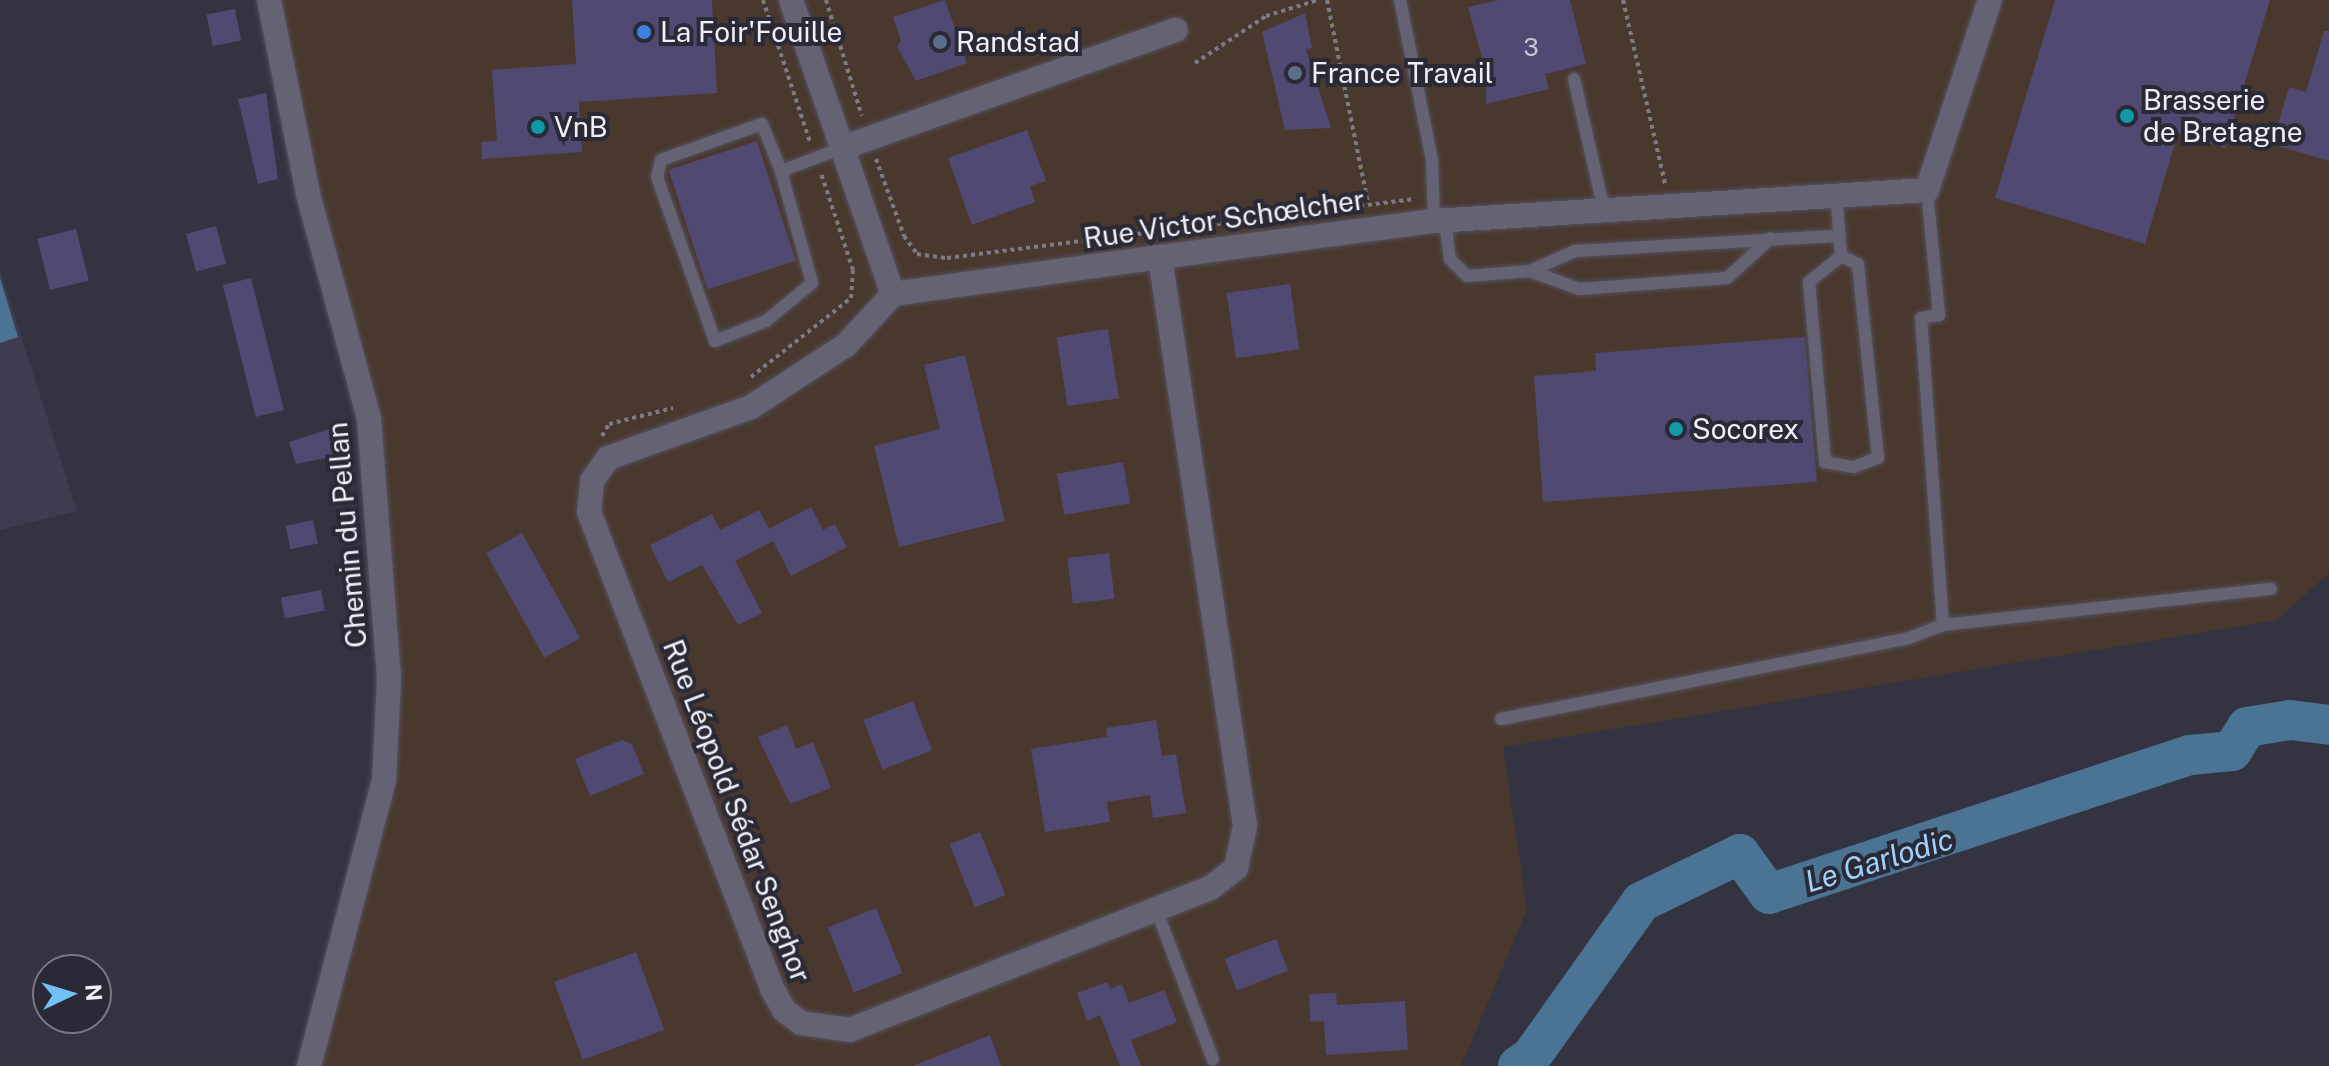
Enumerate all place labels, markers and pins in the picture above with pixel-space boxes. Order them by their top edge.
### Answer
place label: La Foir'Fouille [660,15,842,49]
marker: La Foir'Fouille [635,23,653,41]
place label: Randstad [956,25,1080,59]
marker: Randstad [931,33,949,51]
place label: France Travail [1311,56,1494,90]
marker: France Travail [1286,64,1304,82]
place label: Brasserie de Bretagne [2143,83,2303,149]
marker: Brasserie de Bretagne [2118,107,2136,125]
place label: VnB [554,110,608,144]
marker: VnB [529,118,547,136]
place label: Socorex [1692,412,1799,446]
marker: Socorex [1667,420,1685,438]

